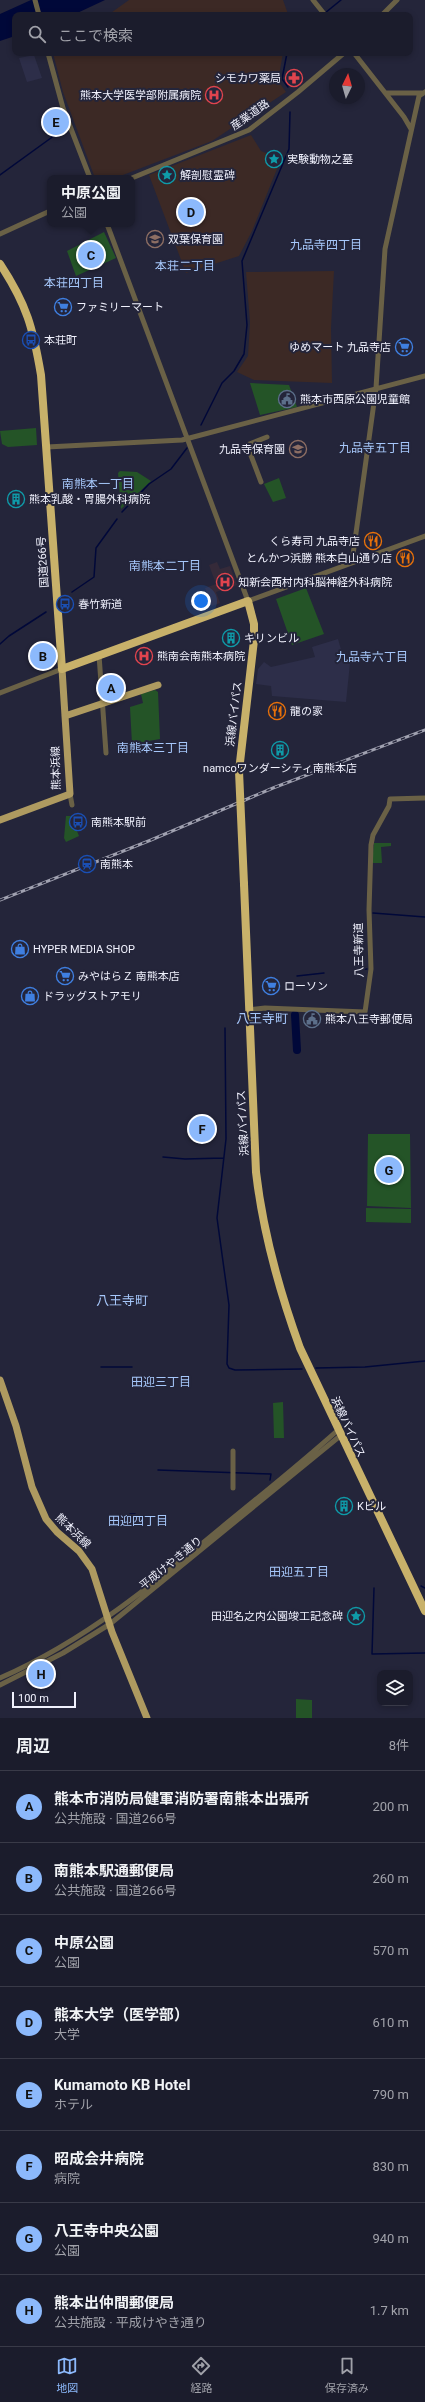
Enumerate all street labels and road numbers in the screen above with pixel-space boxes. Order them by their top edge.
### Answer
street label: 産業道路 [228,97,272,133]
street label: 国道266号 [35,536,51,588]
street label: 浜線バイパス [224,681,244,747]
street label: 熊本浜線 [49,746,63,790]
street label: 八王寺新道 [352,922,366,978]
street label: 浜線バイパス [235,1090,251,1156]
street label: 浜線バイパス [328,1394,368,1460]
street label: 熊本浜線 [53,1511,93,1551]
street label: 平成けやき通り [137,1534,205,1592]

